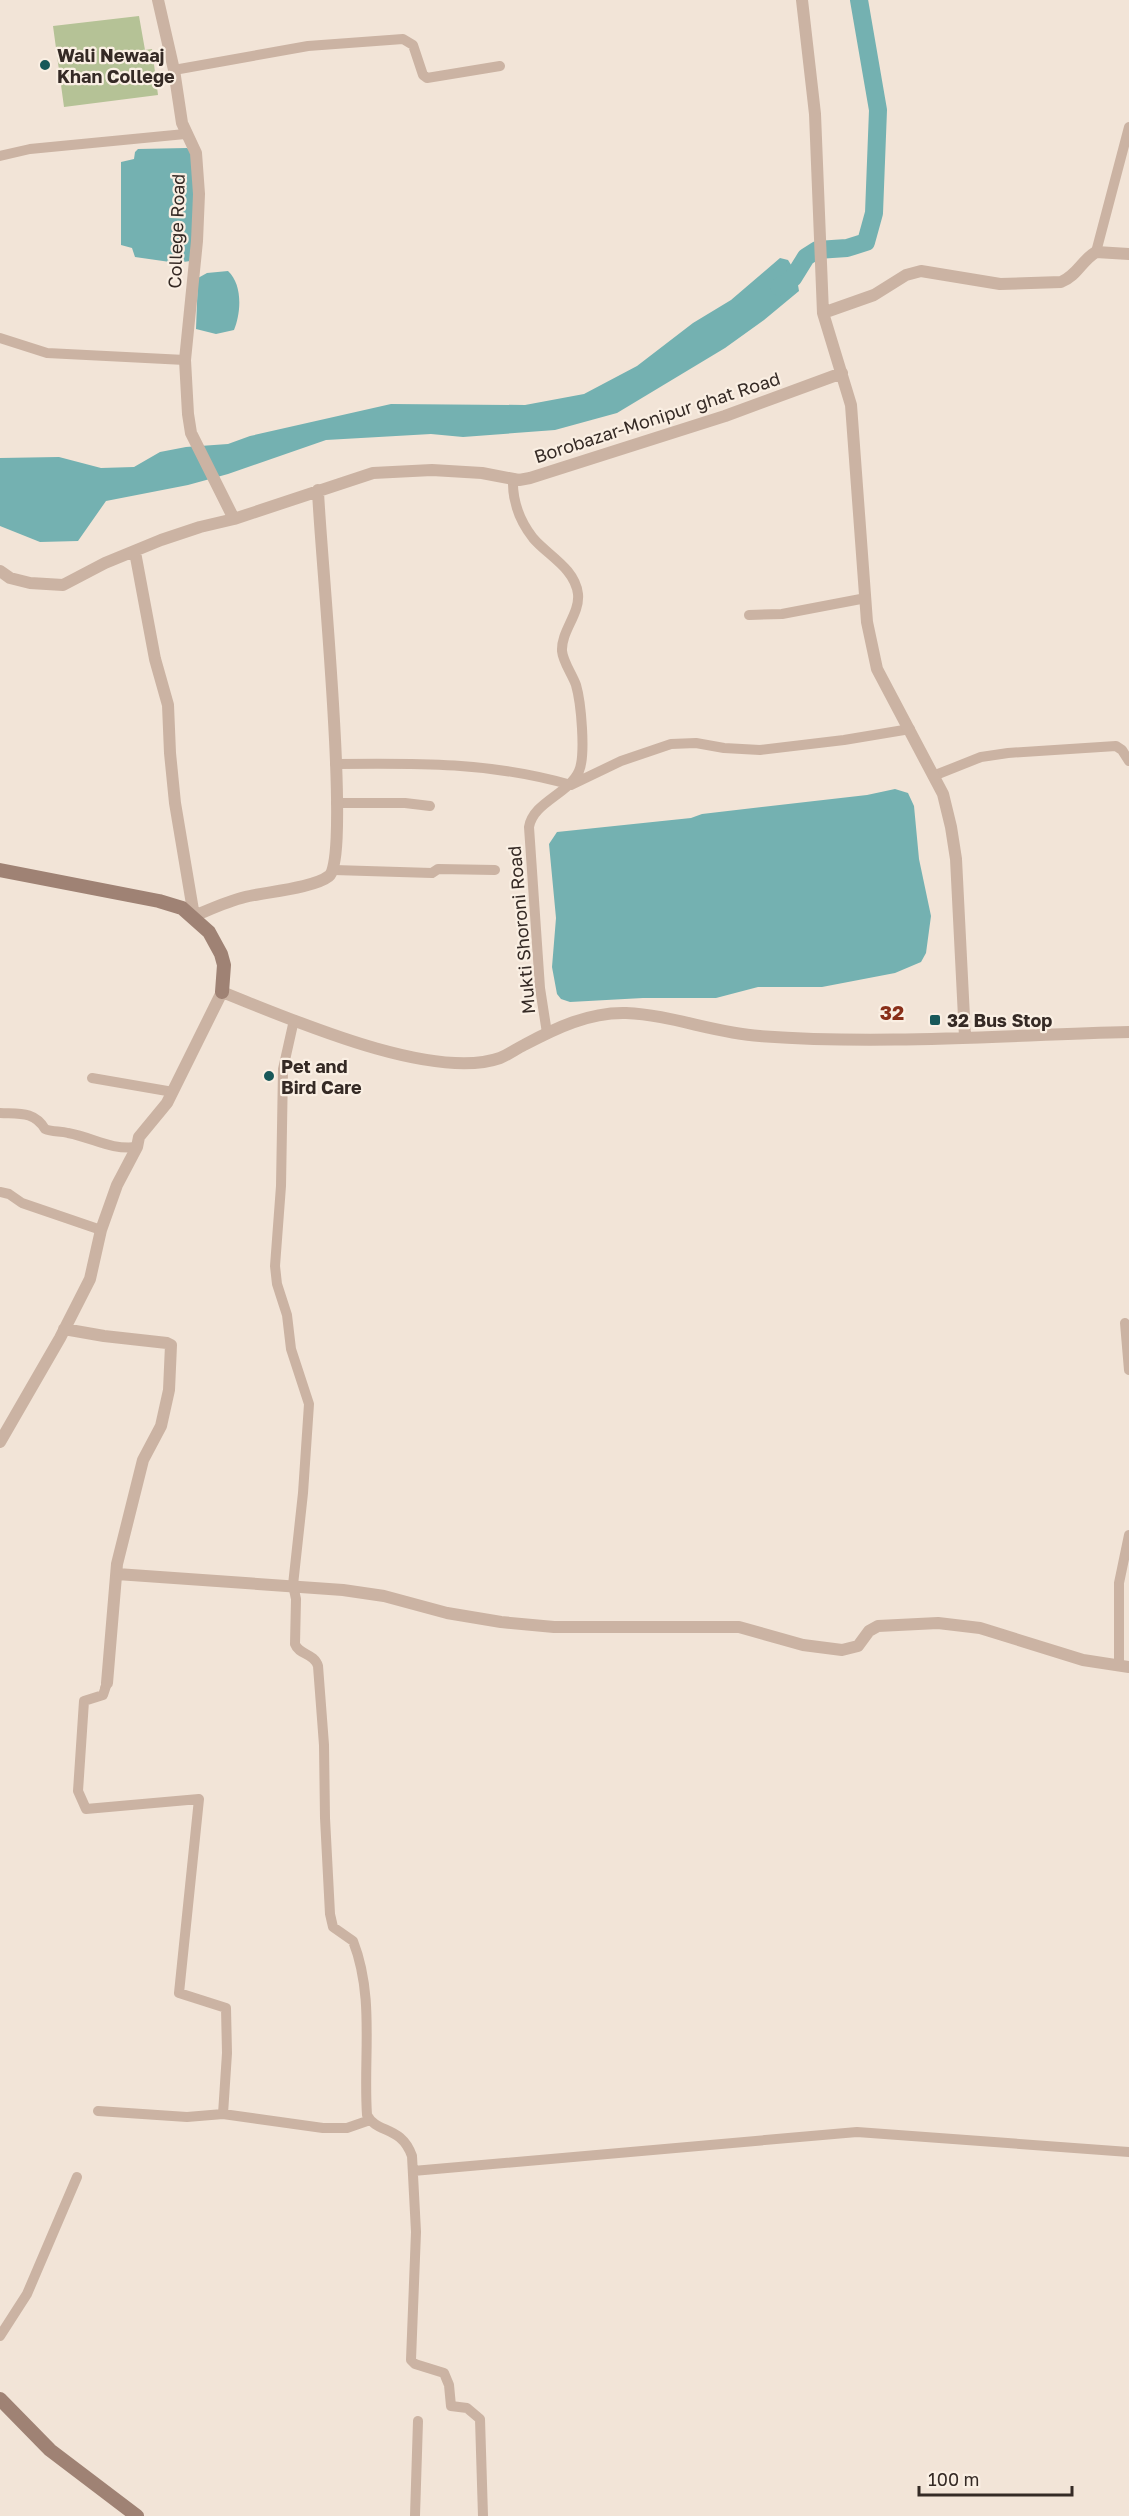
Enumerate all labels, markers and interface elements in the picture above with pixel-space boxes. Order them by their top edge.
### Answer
place label: Wali Newaaj Khan College [57,44,175,87]
marker: Wali Newaaj Khan College [38,58,52,72]
street label: College Road [163,173,189,289]
street label: Borobazar-Monipur ghat Road [531,367,783,467]
street label: Mukti Shoroni Road [503,845,539,1015]
district label: 32 [880,1000,904,1024]
place label: 32 Bus Stop [947,1009,1052,1031]
marker: 32 Bus Stop [928,1013,942,1027]
place label: Pet and Bird Care [281,1055,362,1098]
marker: Pet and Bird Care [262,1069,276,1083]
scale bar [919,2459,1072,2497]
text: 100 m [928,2468,979,2490]

